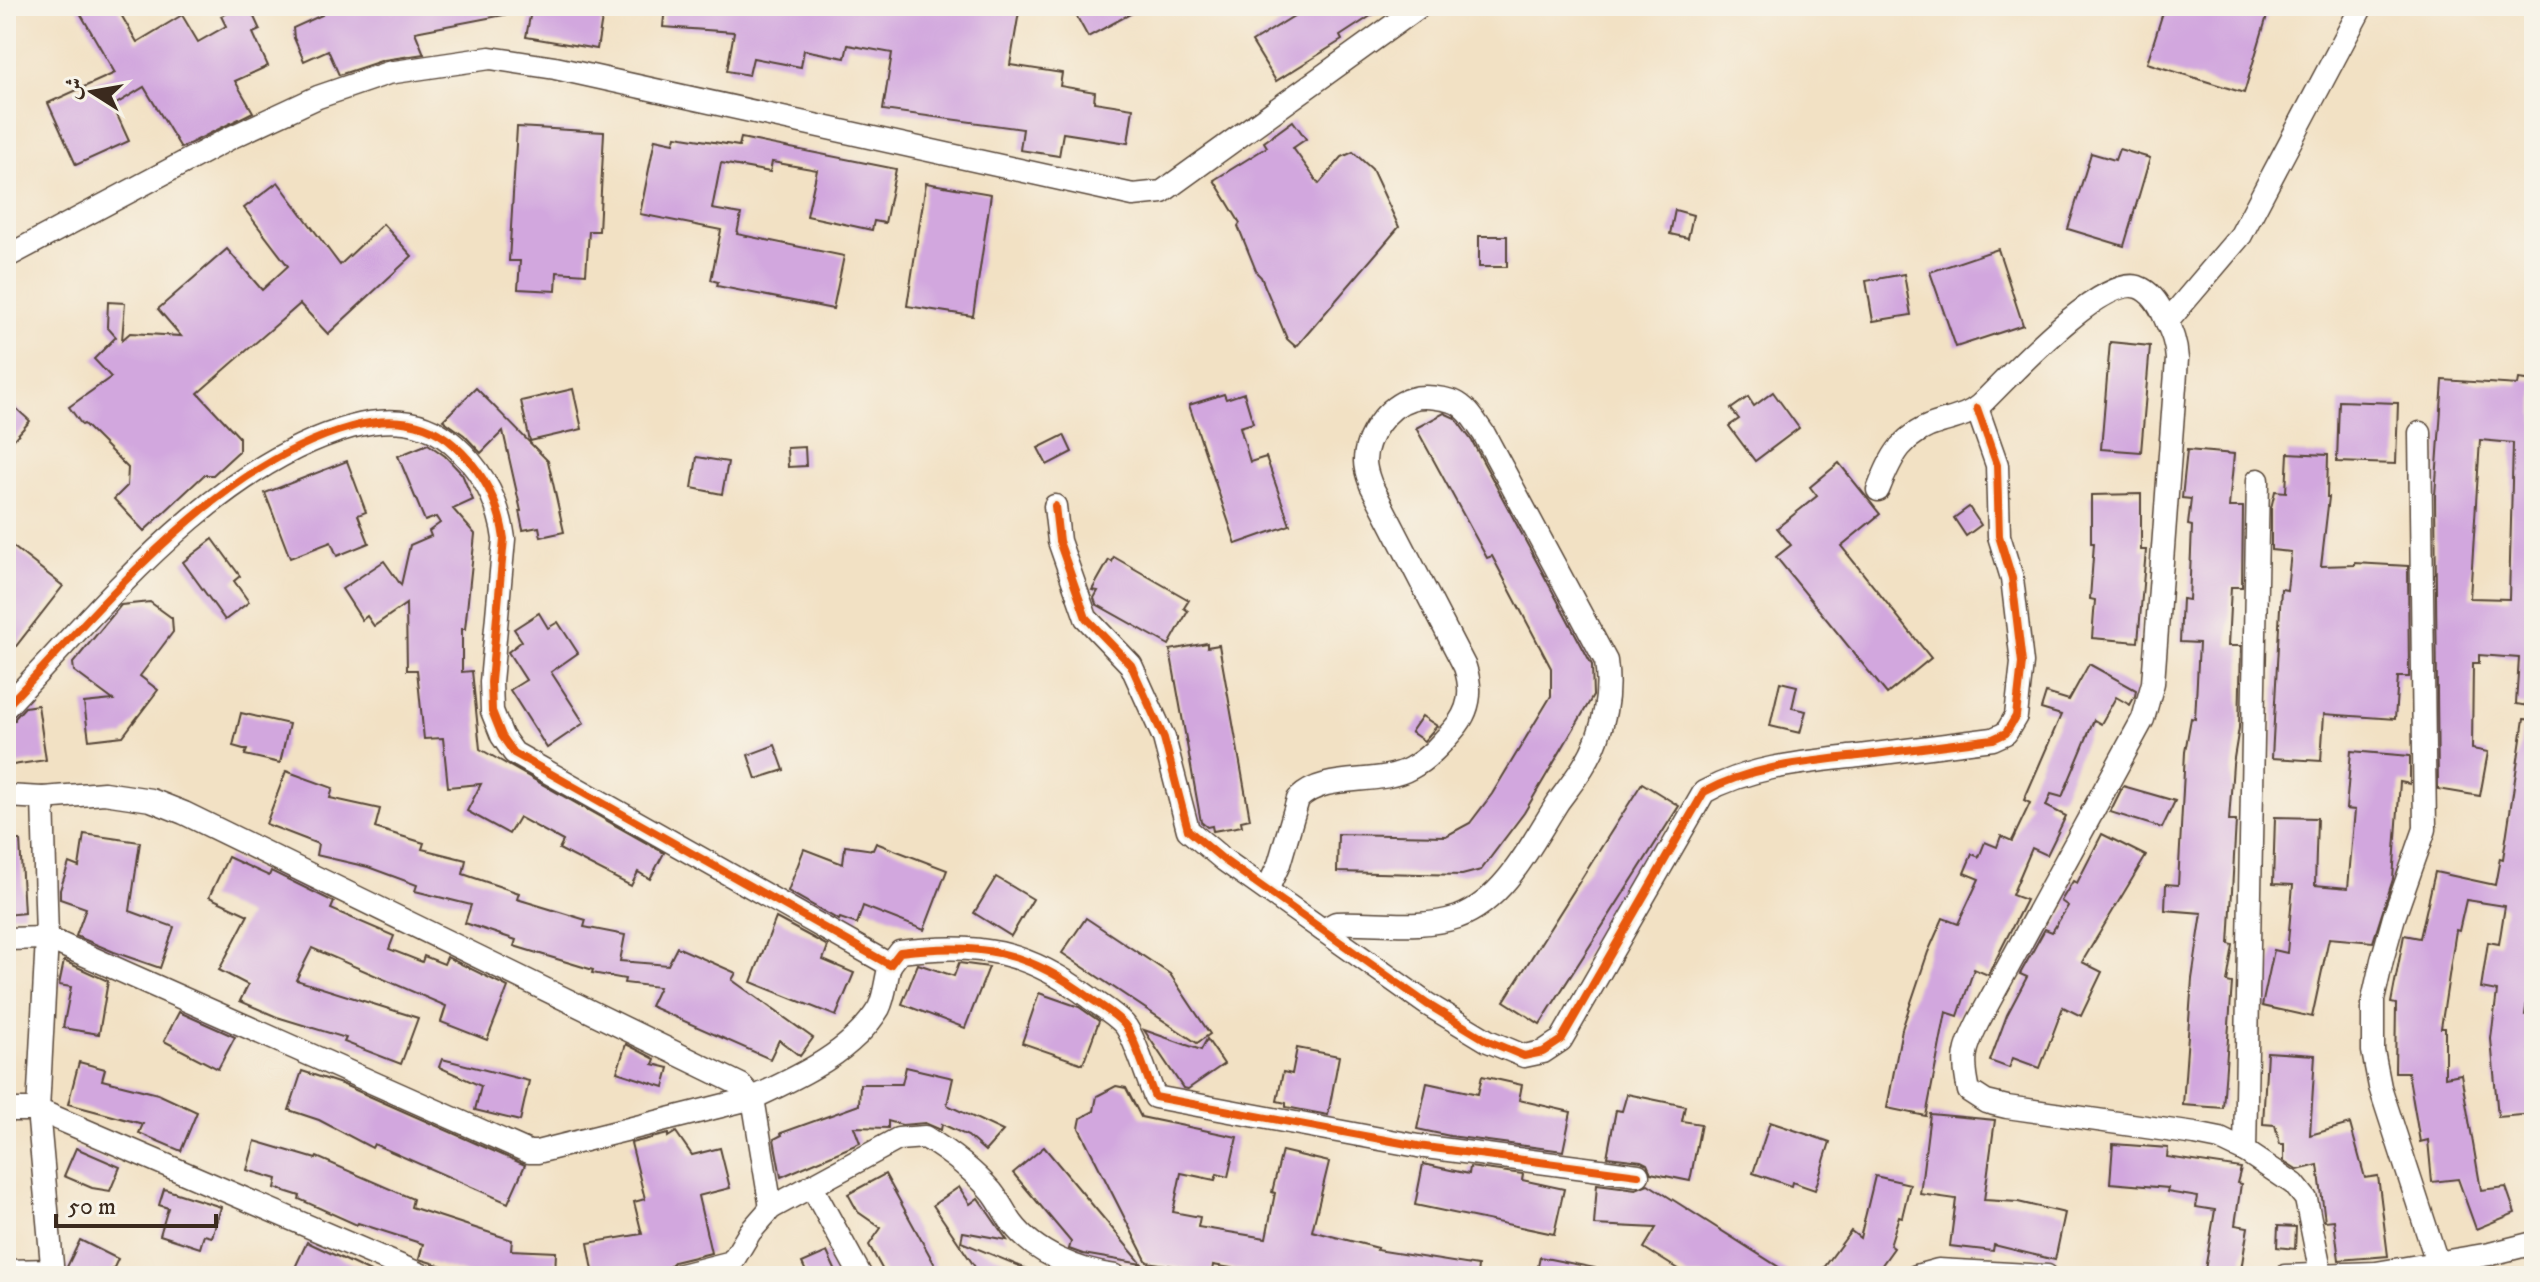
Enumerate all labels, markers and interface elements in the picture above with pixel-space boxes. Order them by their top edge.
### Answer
north arrow [52,52,132,132]
text: ش [59,75,89,102]
scale bar [56,1178,216,1228]
text: 50 m [68,1192,116,1222]

